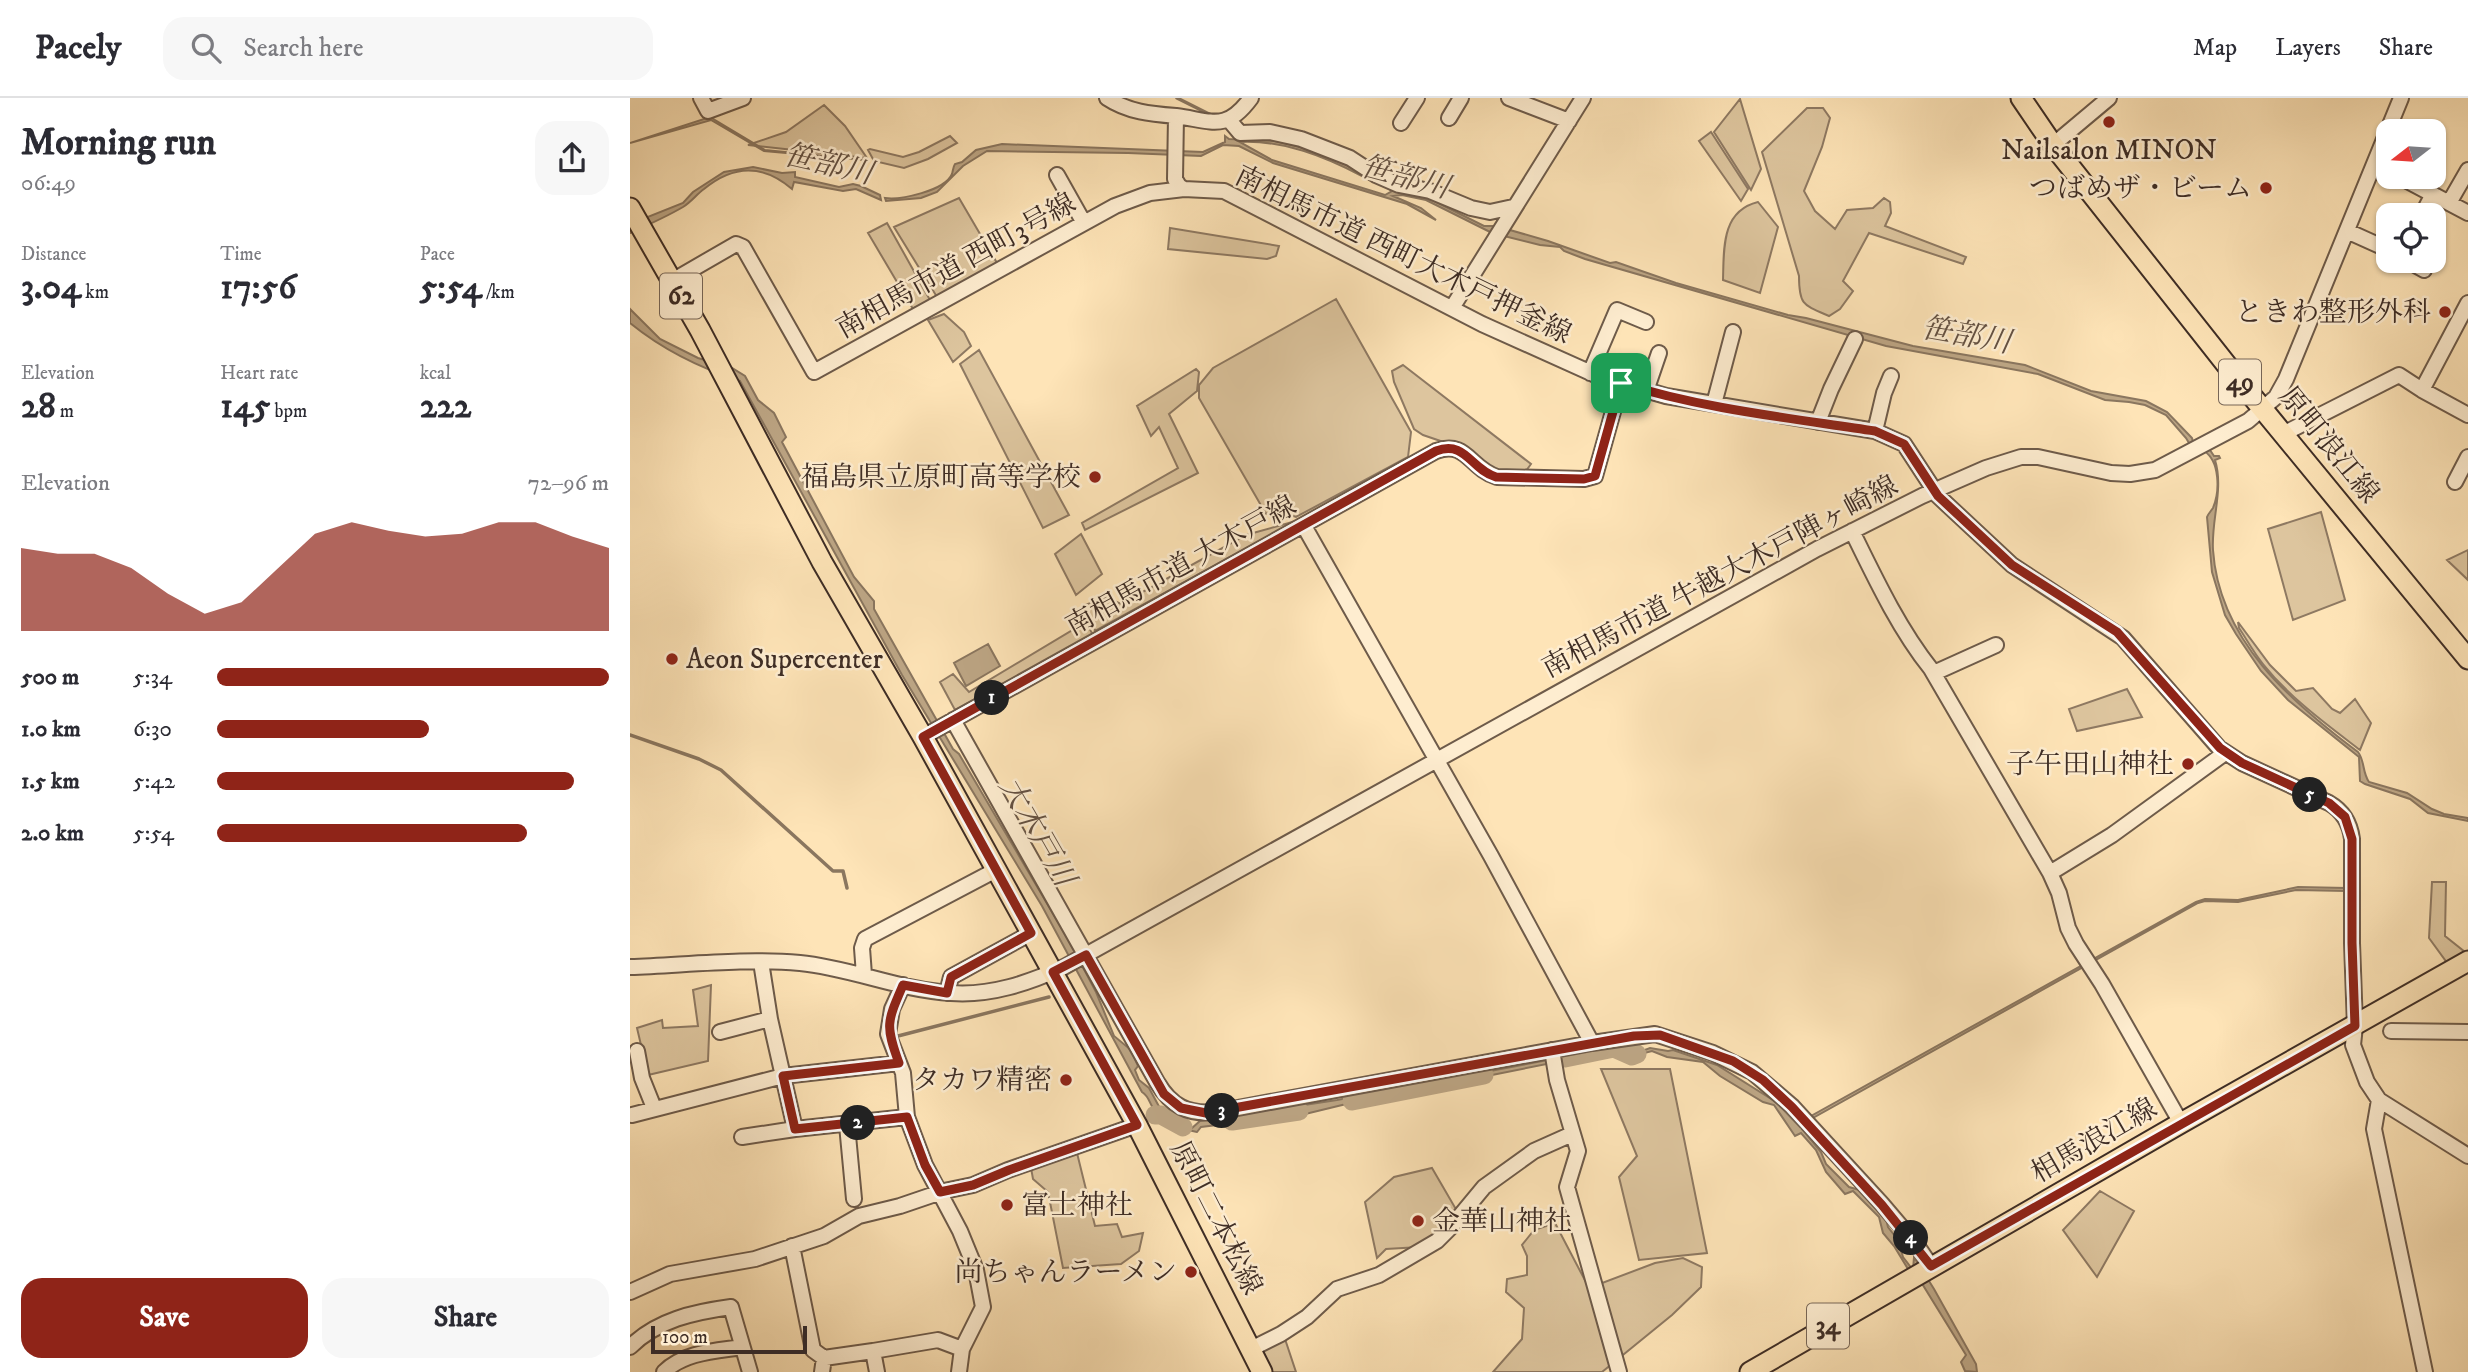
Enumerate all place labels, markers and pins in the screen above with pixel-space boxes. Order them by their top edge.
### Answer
marker: Nailsalon MINON [2101,114,2117,130]
place label: Nailsalon MINON [2001,133,2217,168]
place label: つばめザ・ビーム [2029,171,2252,206]
marker: つばめザ・ビーム [2258,180,2274,196]
place label: ときわ整形外科 [2235,295,2431,330]
marker: ときわ整形外科 [2437,304,2453,320]
pin [1591,353,1651,413]
place label: 福島県立原町高等学校 [801,460,1081,495]
marker: 福島県立原町高等学校 [1087,469,1103,485]
place label: Aeon Supercenter [686,642,884,677]
marker: Aeon Supercenter [664,651,680,667]
pin: 1 [974,680,1010,716]
place label: 子午田山神社 [2006,747,2174,782]
marker: 子午田山神社 [2180,756,2196,772]
pin: 5 [2292,778,2328,812]
place label: タカワ精密 [912,1063,1052,1098]
marker: タカワ精密 [1058,1072,1074,1088]
pin: 3 [1204,1094,1240,1128]
pin: 2 [840,1105,876,1140]
place label: 富士神社 [1021,1188,1133,1223]
marker: 富士神社 [999,1197,1015,1213]
place label: 金華山神社 [1432,1204,1572,1239]
marker: 金華山神社 [1410,1213,1426,1229]
pin: 4 [1894,1220,1928,1256]
place label: 尚ちゃんラーメン [954,1255,1177,1290]
marker: 尚ちゃんラーメン [1183,1264,1199,1280]

